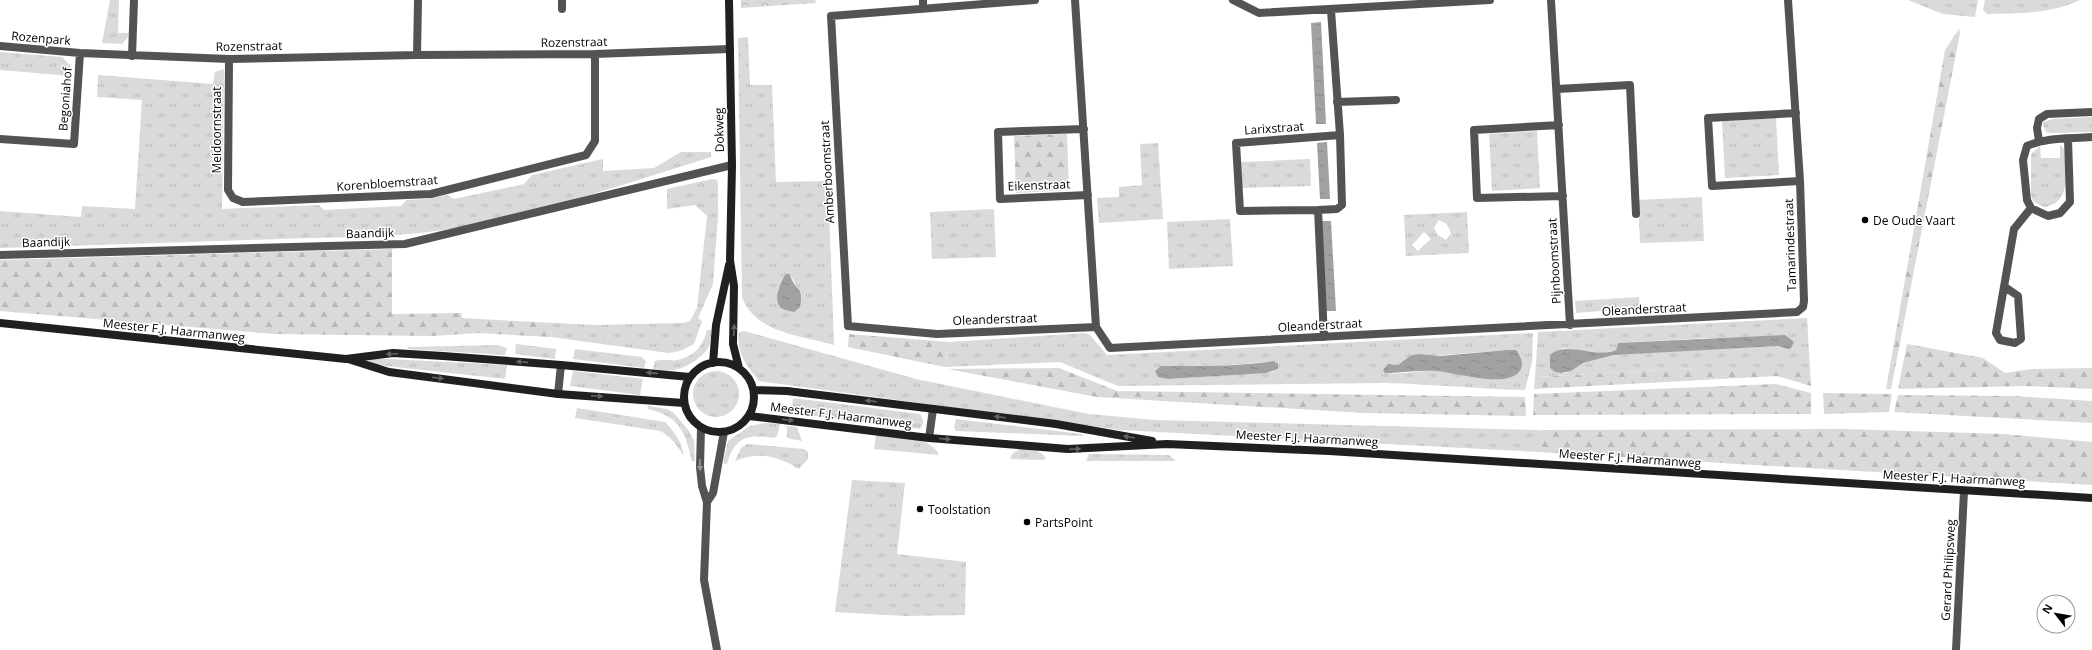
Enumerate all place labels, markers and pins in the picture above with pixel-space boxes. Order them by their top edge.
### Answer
place label: De Oude Vaart [1873,212,1955,229]
marker: De Oude Vaart [1860,215,1870,225]
place label: Toolstation [928,501,991,518]
marker: Toolstation [915,504,925,514]
place label: PartsPoint [1035,514,1093,531]
marker: PartsPoint [1022,517,1032,527]

